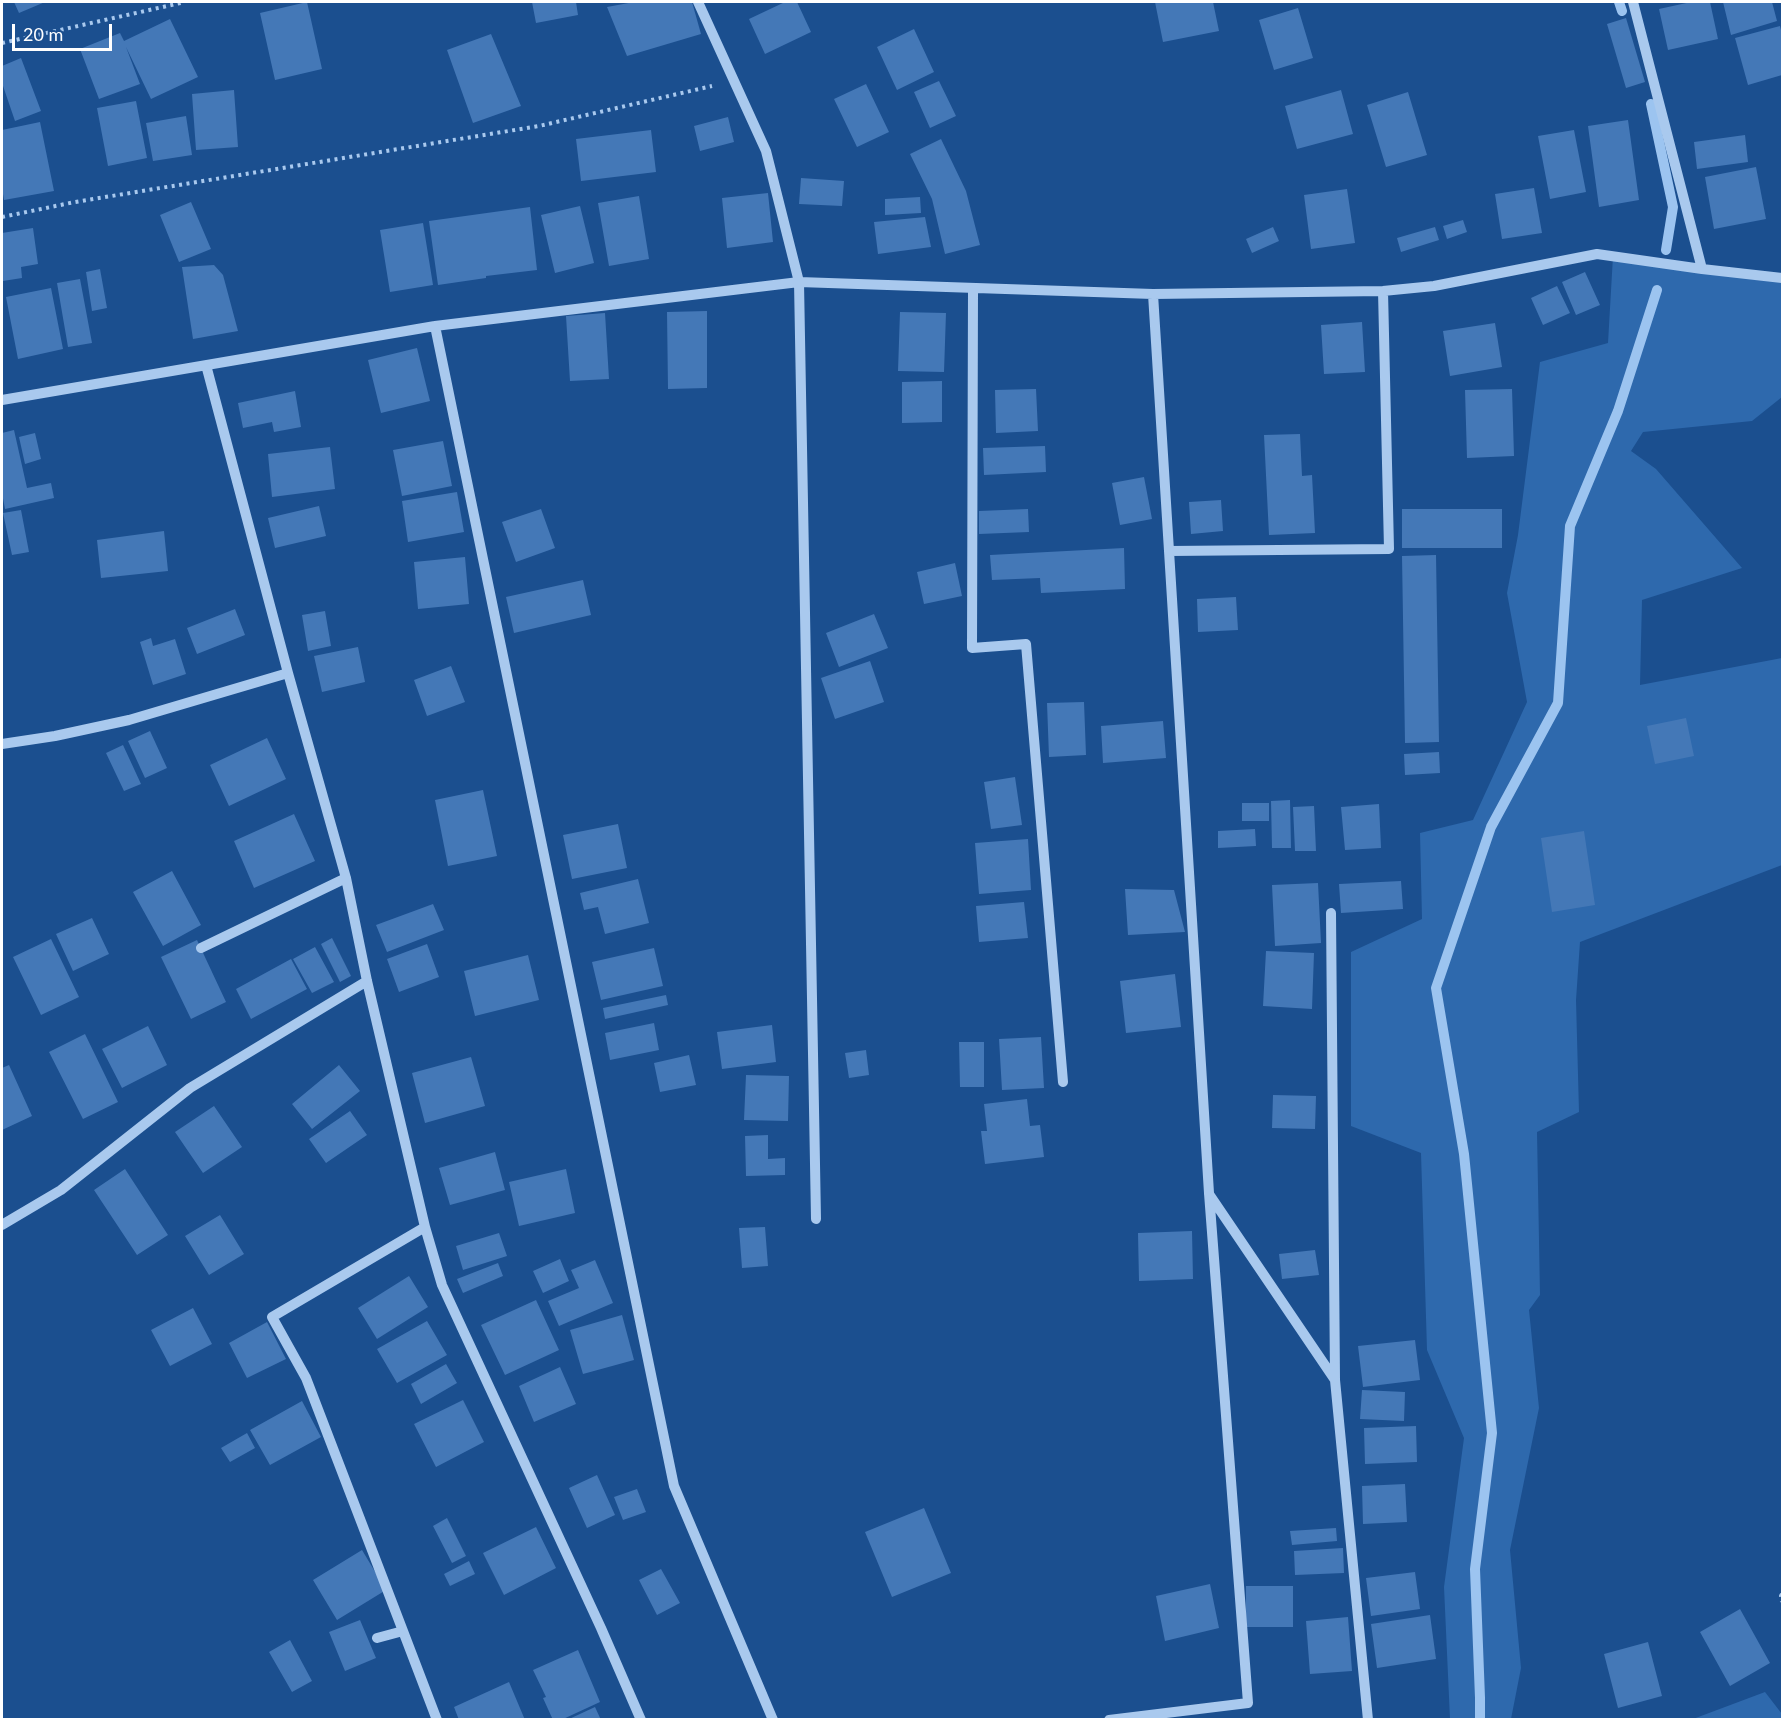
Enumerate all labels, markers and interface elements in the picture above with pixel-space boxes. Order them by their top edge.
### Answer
scale bar [15,12,116,50]
text: 20 m [23,23,63,45]

